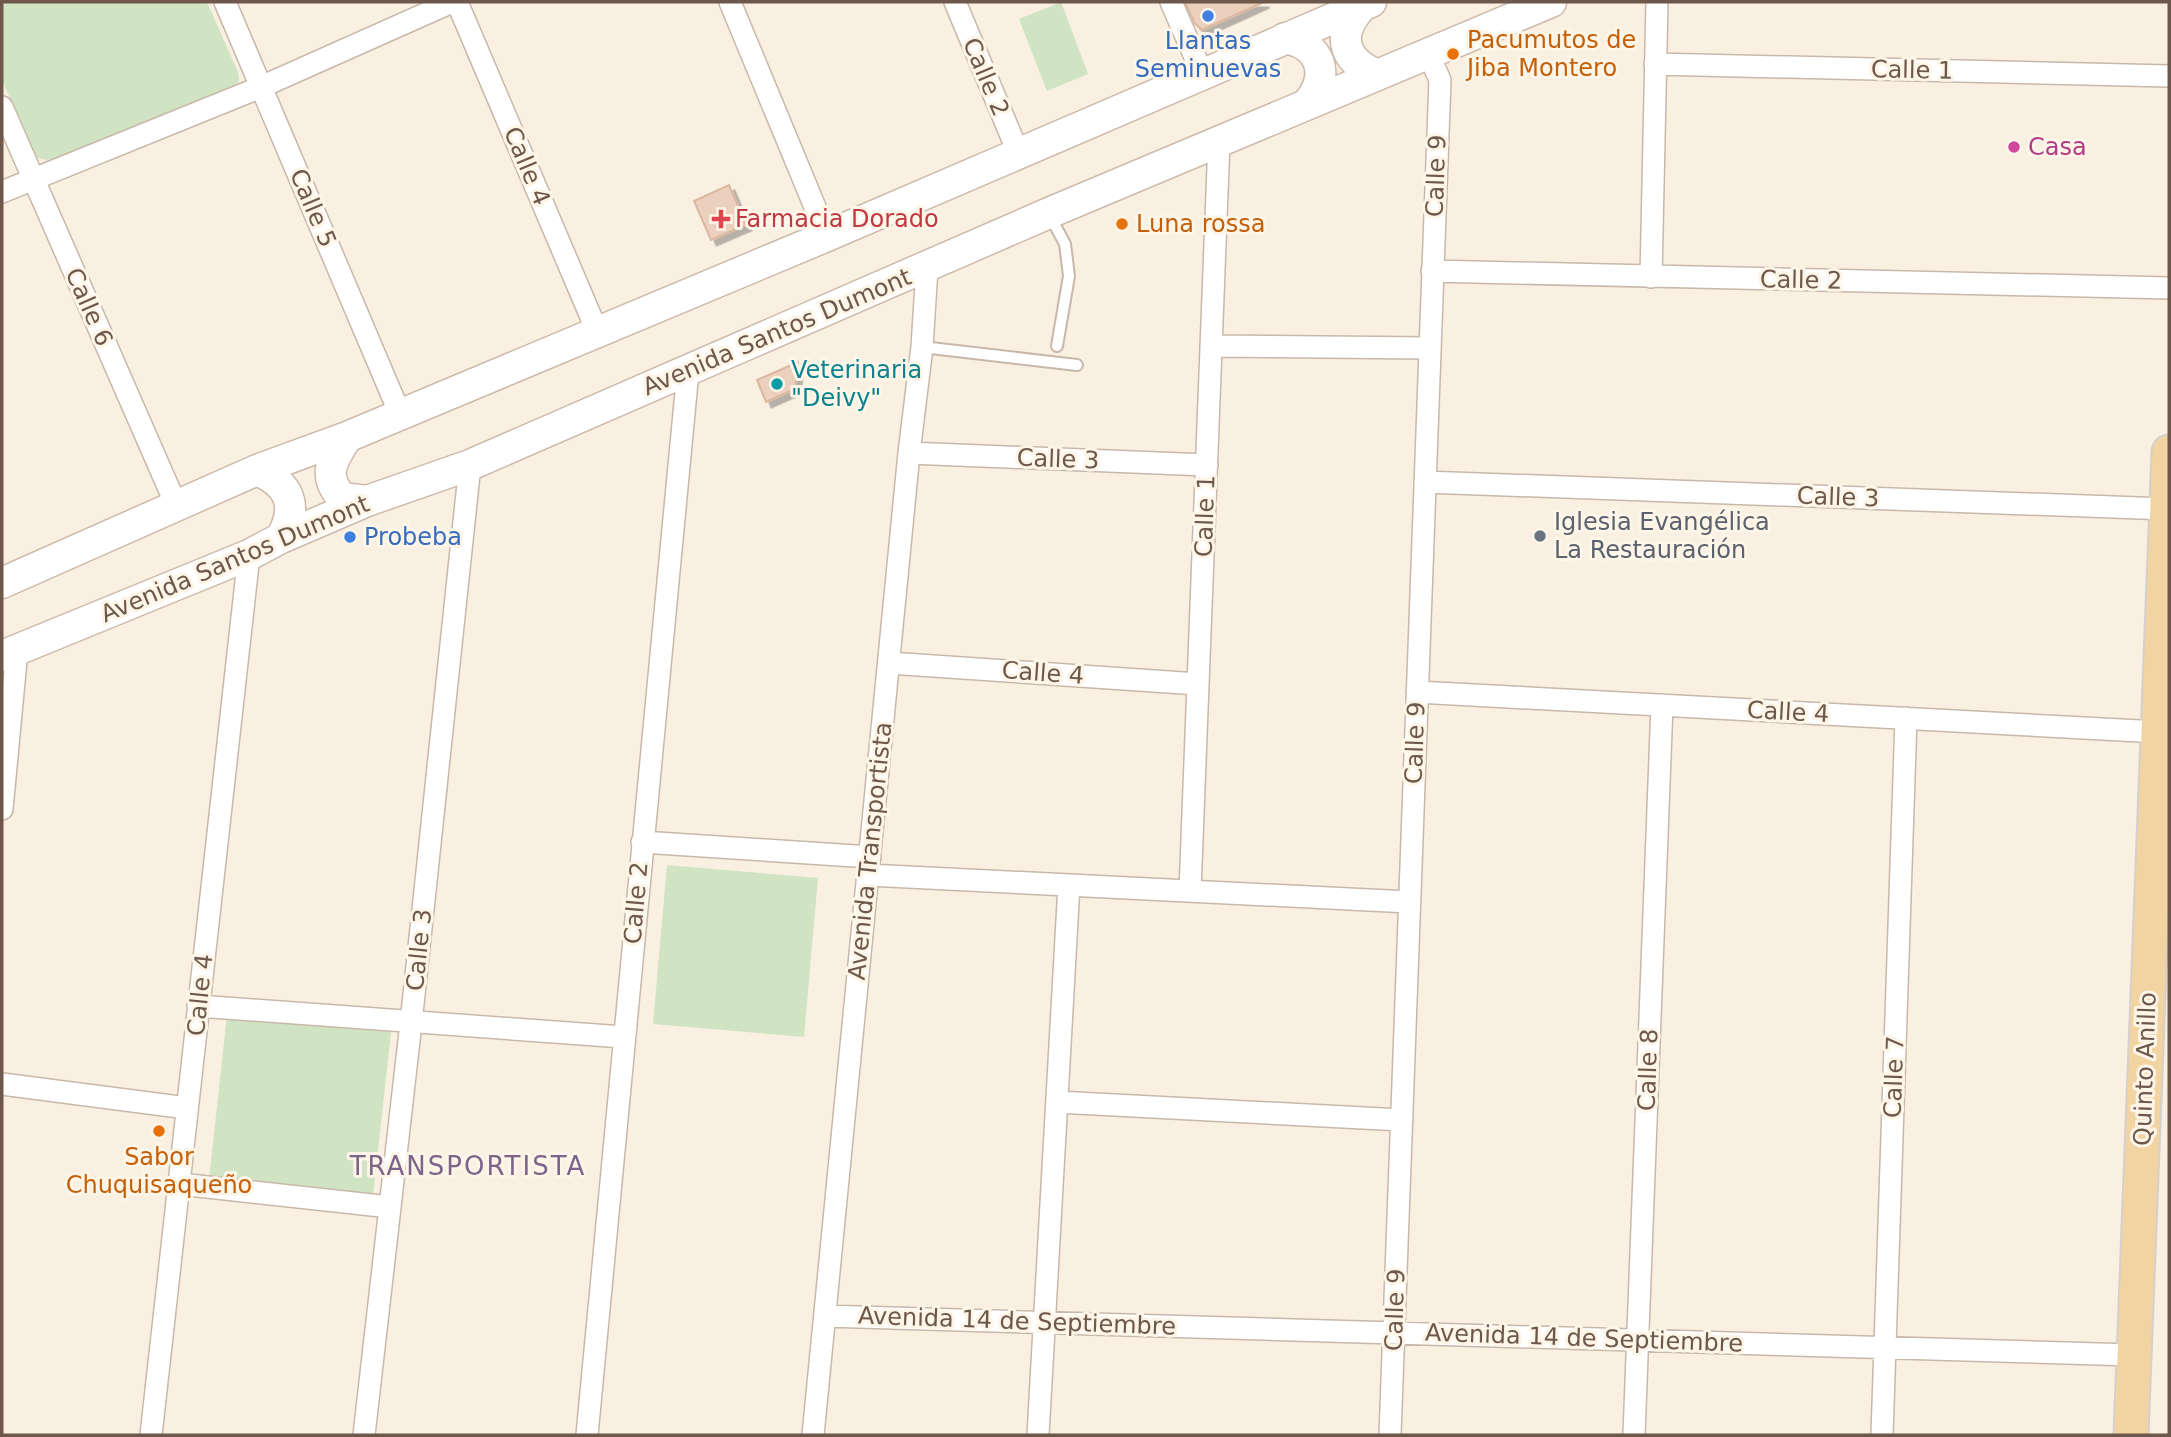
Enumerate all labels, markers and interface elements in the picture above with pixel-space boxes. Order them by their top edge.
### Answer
marker: Llantas Seminuevas [1200,8,1216,24]
place label: Pacumutos de Jiba Montero [1465,26,1636,82]
place label: Llantas Seminuevas [1135,27,1281,83]
street label: Calle 2 [957,34,1015,120]
marker: Pacumutos de Jiba Montero [1445,46,1461,62]
street label: Calle 1 [1871,55,1953,85]
street label: Calle 4 [498,123,556,209]
place label: Casa [2028,133,2087,161]
street label: Calle 9 [1421,134,1451,218]
marker: Casa [2006,139,2022,155]
street label: Calle 5 [284,165,342,251]
place label: Farmacia Dorado [735,205,939,233]
place label: Luna rossa [1136,210,1265,238]
marker: Farmacia Dorado [713,211,729,227]
marker: Luna rossa [1114,216,1130,232]
street label: Avenida Santos Dumont [638,263,916,401]
street label: Calle 6 [59,264,119,350]
street label: Calle 2 [1760,265,1842,295]
place label: Veterinaria "Deivy" [791,356,922,412]
marker: Veterinaria "Deivy" [769,376,785,392]
street label: Calle 3 [1016,444,1100,474]
street label: Calle 1 [1190,474,1220,558]
street label: Calle 3 [1796,482,1880,512]
street label: Avenida Santos Dumont [96,490,374,628]
place label: Iglesia Evangélica La Restauración [1554,508,1770,564]
place label: Probeba [364,523,462,551]
marker: Iglesia Evangélica La Restauración [1532,528,1548,544]
marker: Probeba [342,529,358,545]
street label: Calle 4 [1001,656,1085,690]
street label: Calle 4 [1746,696,1830,728]
street label: Calle 9 [1400,701,1430,785]
street label: Avenida Transportista [843,721,897,981]
street label: Calle 2 [618,861,654,945]
street label: Calle 3 [401,908,437,992]
street label: Calle 4 [182,953,218,1037]
street label: Quinto Anillo [2128,992,2162,1146]
street label: Calle 8 [1633,1028,1663,1112]
street label: Calle 7 [1879,1035,1909,1119]
marker: Sabor Chuquisaqueño [151,1123,167,1139]
place label: Sabor Chuquisaqueño [66,1143,252,1199]
district label: TRANSPORTISTA [349,1151,586,1181]
street label: Calle 9 [1380,1268,1410,1352]
street label: Avenida 14 de Septiembre [858,1301,1176,1341]
street label: Avenida 14 de Septiembre [1425,1318,1743,1358]

